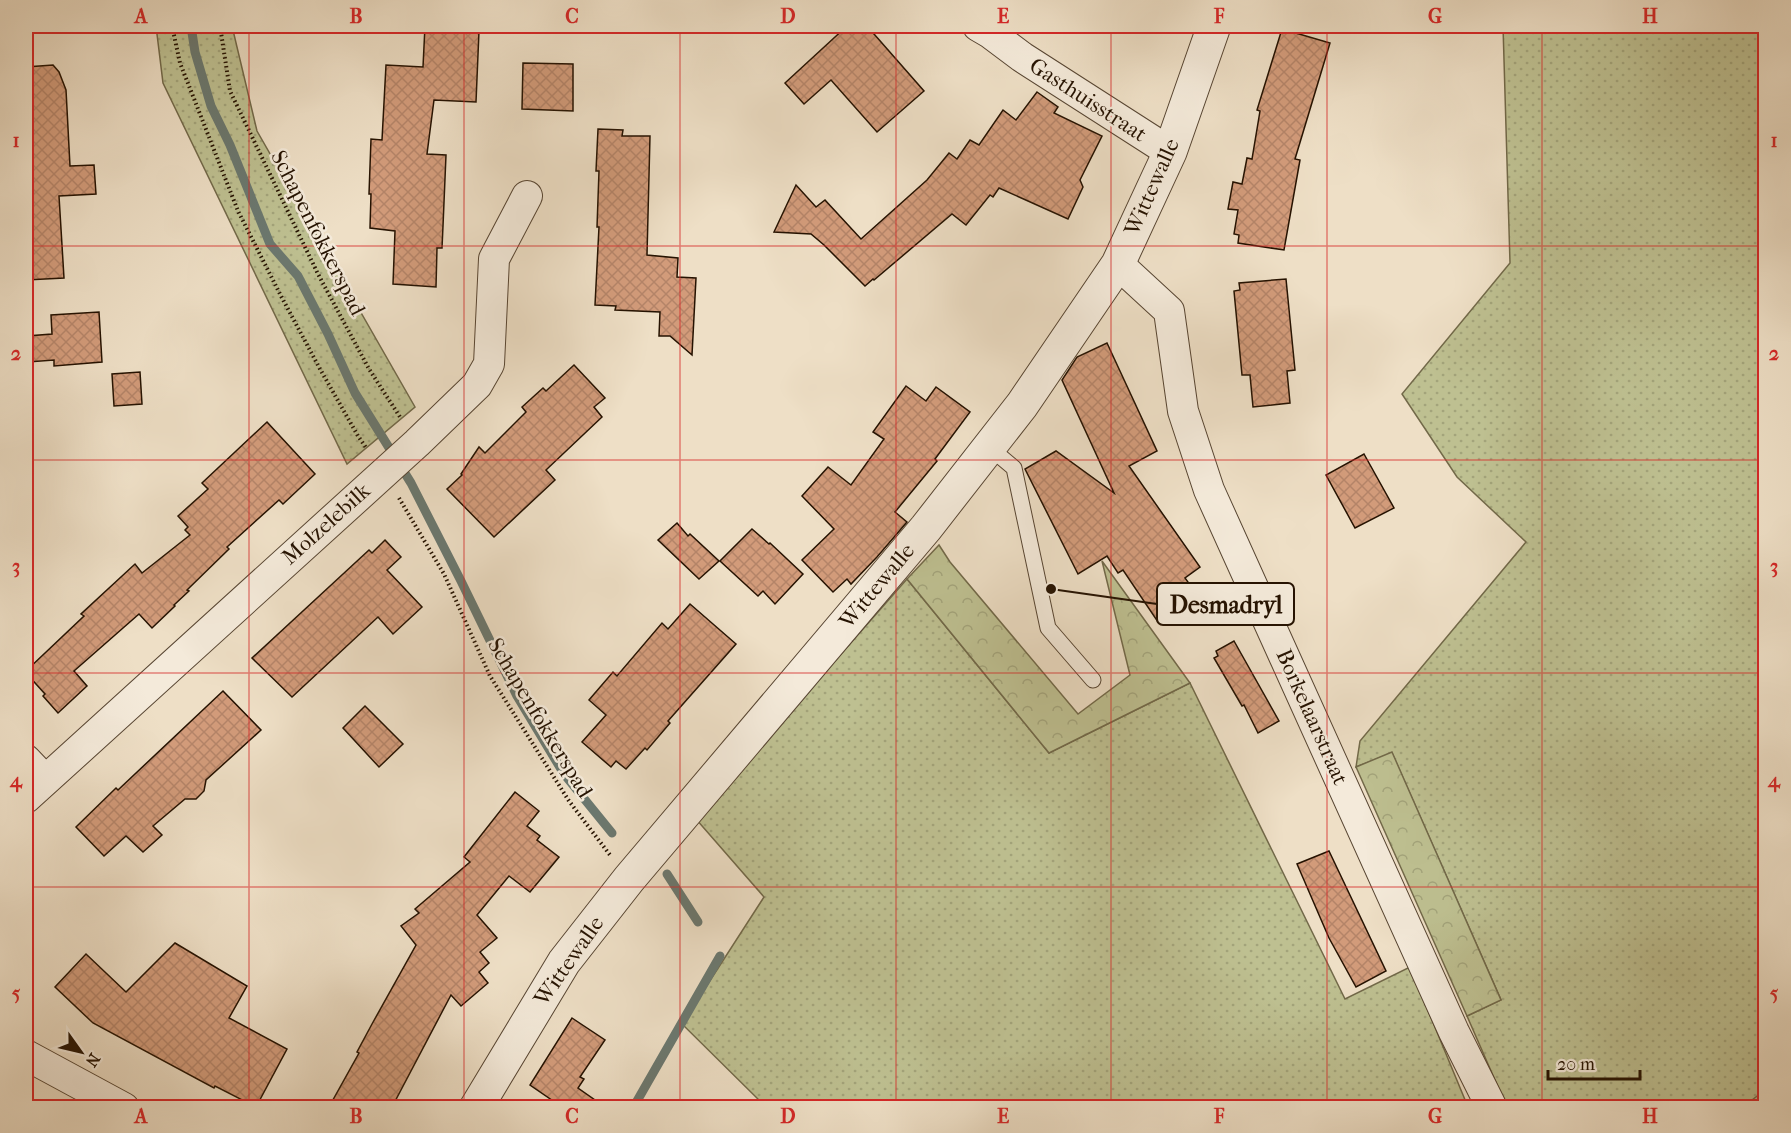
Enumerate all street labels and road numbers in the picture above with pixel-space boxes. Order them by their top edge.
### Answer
street label: Gasthuisstraat [1025,53,1152,148]
street label: Wittewalle [1119,134,1185,240]
street label: Schapenfokkerspad [265,146,371,321]
street label: Molzelebilk [277,477,376,570]
street label: Wittewalle [833,538,920,635]
street label: Schapenfokkerspad [482,633,598,803]
street label: Borkelaarstraat [1271,645,1354,789]
street label: Wittewalle [528,911,609,1012]

